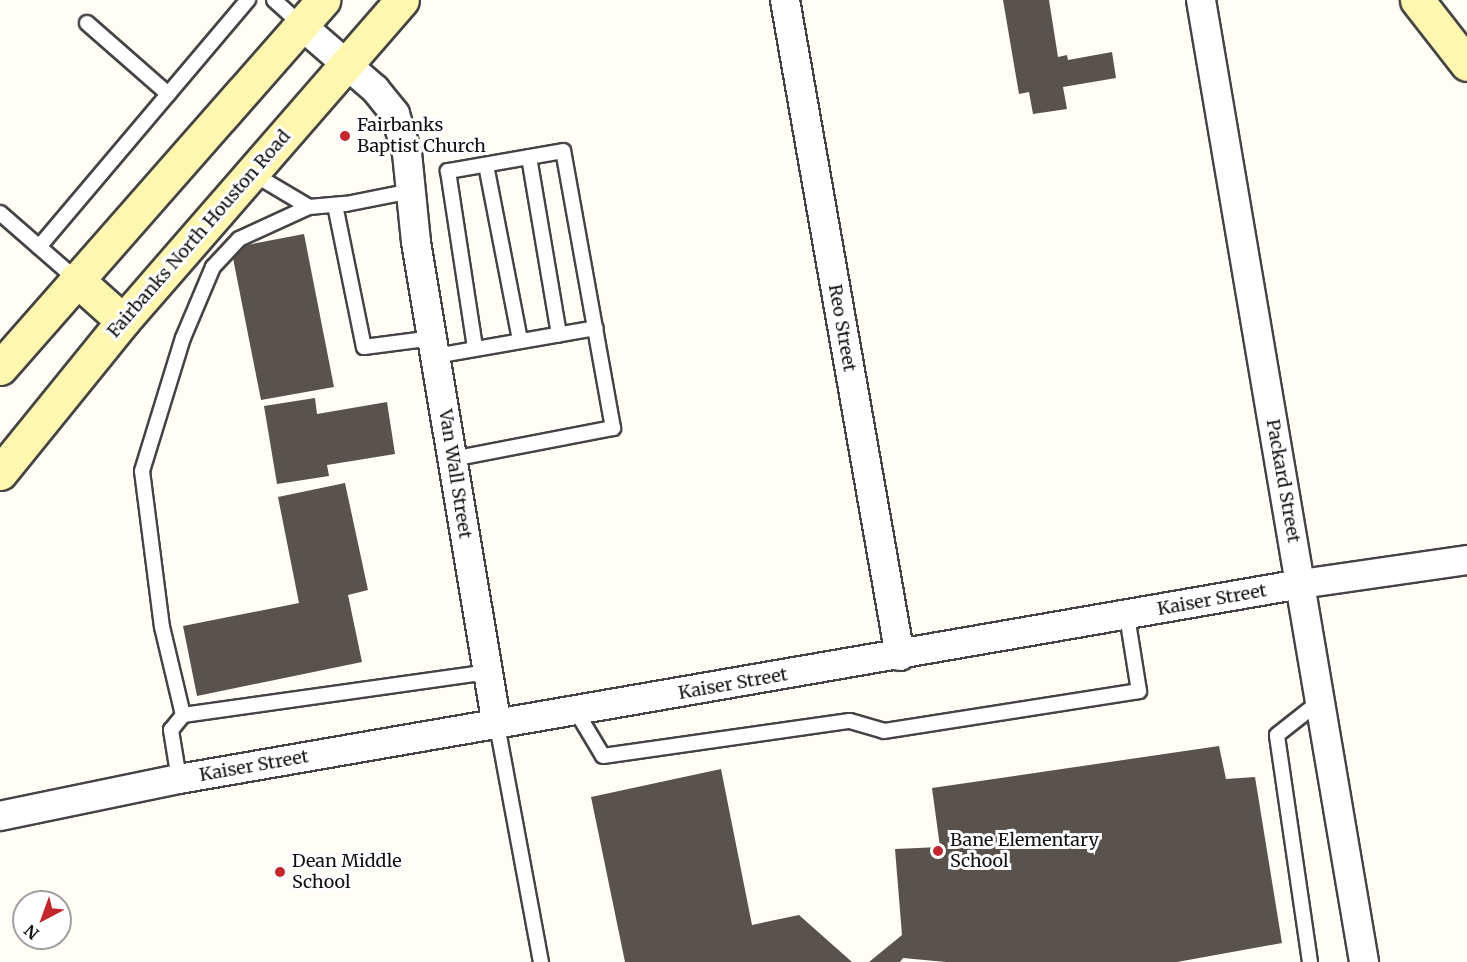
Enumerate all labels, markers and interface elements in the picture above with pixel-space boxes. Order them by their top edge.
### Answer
place label: Fairbanks Baptist Church [357,115,486,158]
street label: Fairbanks North Houston Road [103,126,295,342]
marker: Fairbanks Baptist Church [338,129,352,143]
street label: Reo Street [824,283,860,373]
street label: Van Wall Street [434,408,476,540]
street label: Packard Street [1262,418,1304,544]
street label: Kaiser Street [1156,580,1268,620]
street label: Kaiser Street [677,664,789,704]
street label: Kaiser Street [198,746,310,786]
place label: Bane Elementary School [950,830,1099,872]
marker: Bane Elementary School [931,844,945,858]
place label: Dean Middle School [292,851,402,894]
marker: Dean Middle School [273,865,287,879]
north arrow [12,890,72,950]
text: N [20,920,43,944]

